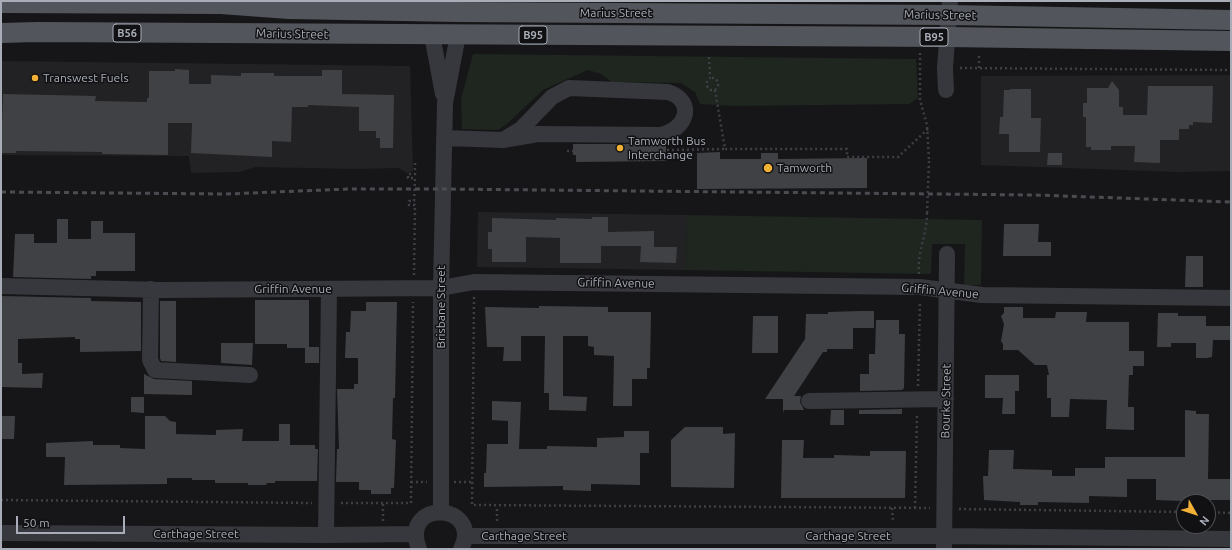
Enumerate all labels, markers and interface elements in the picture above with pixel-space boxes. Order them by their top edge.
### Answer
street label: Marius Street [580,6,652,20]
street label: Marius Street [904,7,976,23]
road number: B56 [113,24,141,42]
street label: Marius Street [256,26,328,42]
road number: B95 [519,26,547,44]
road number: B95 [920,28,948,46]
place label: Transwest Fuels [43,71,129,85]
marker: Transwest Fuels [30,73,40,83]
place label: Tamworth Bus Interchange [628,134,706,162]
marker: Tamworth Bus Interchange [615,143,625,153]
place label: Tamworth [777,161,832,175]
marker: Tamworth [762,162,774,174]
street label: Brisbane Street [434,265,448,349]
street label: Griffin Avenue [577,275,655,291]
street label: Griffin Avenue [901,280,979,302]
street label: Griffin Avenue [254,282,332,296]
street label: Bourke Street [938,363,954,439]
north arrow [1176,494,1216,534]
scale bar [18,508,127,534]
text: N [1197,514,1212,528]
text: 50 m [23,516,50,529]
street label: Carthage Street [153,527,239,541]
street label: Carthage Street [481,529,567,543]
street label: Carthage Street [805,529,891,543]

